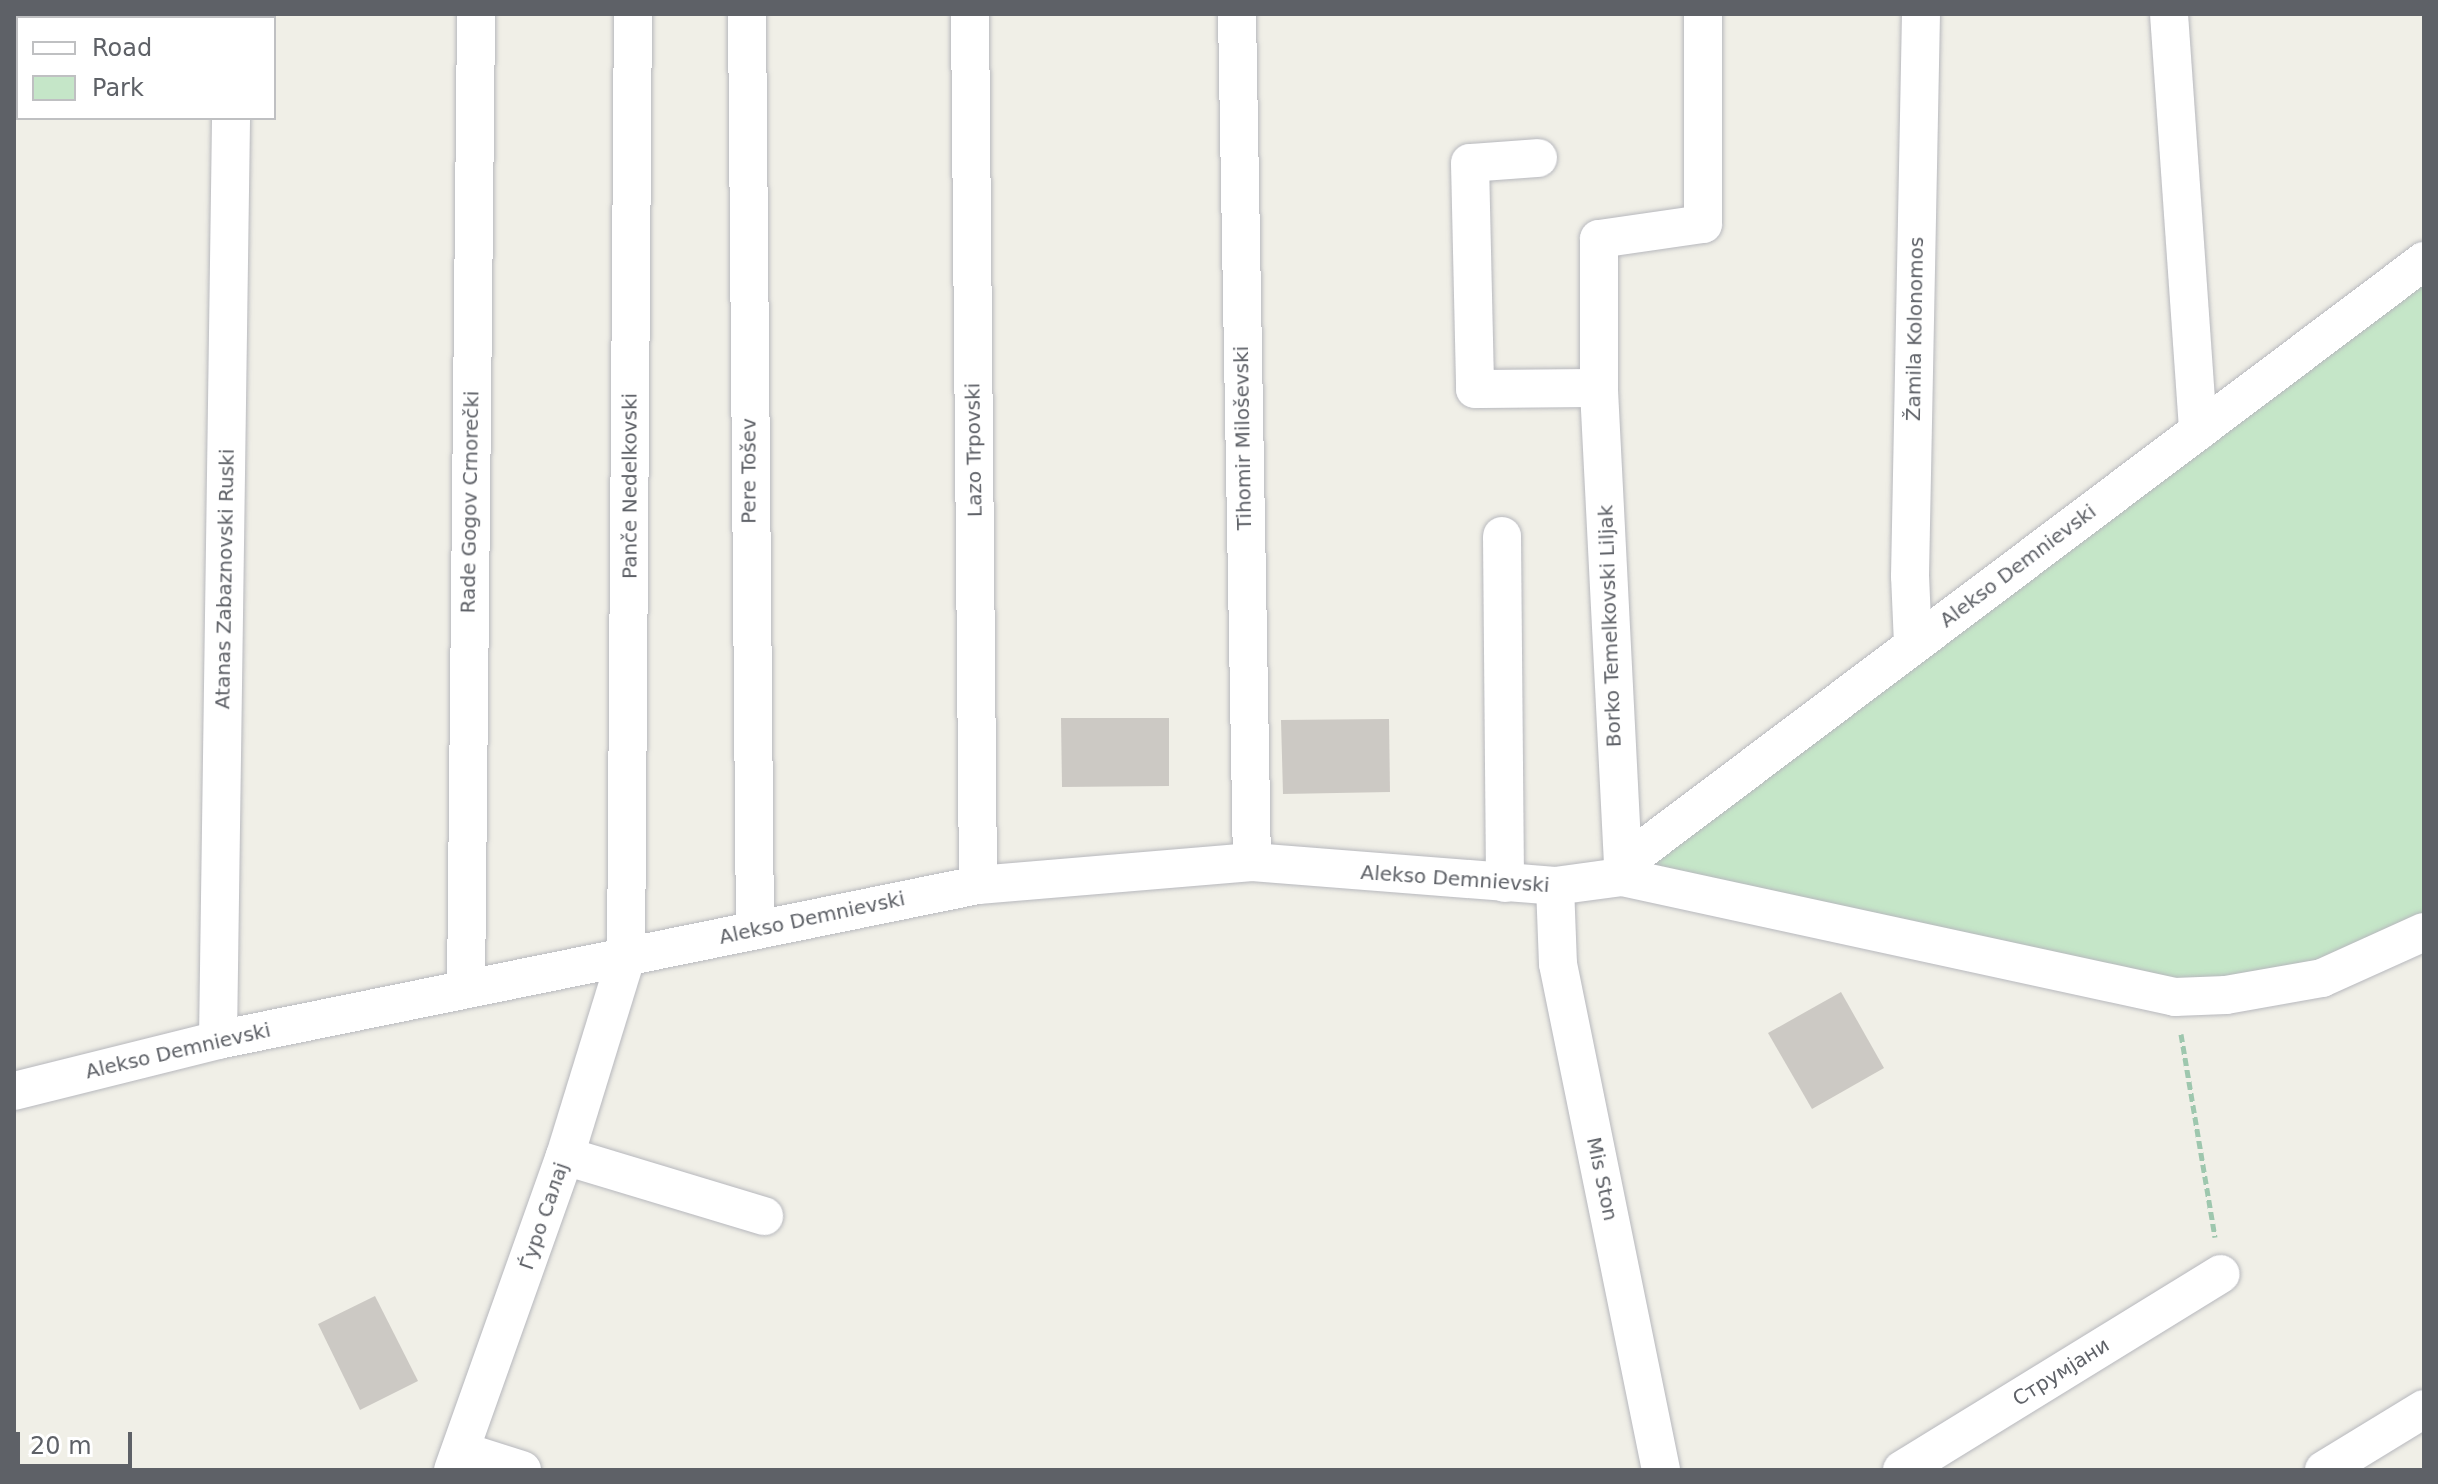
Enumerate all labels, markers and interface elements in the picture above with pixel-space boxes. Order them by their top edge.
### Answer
legend [16,16,276,120]
text: Road [92,34,152,62]
text: Park [92,74,144,102]
street label: Žamila Kolonomos [1901,237,1929,421]
street label: Tihomir Miloševski [1229,346,1257,530]
street label: Lazo Trpovski [961,383,987,517]
street label: Rade Gogov Crnorečki [456,390,484,614]
street label: Panče Nedelkovski [618,393,642,579]
street label: Pere Tošev [737,418,761,524]
street label: Atanas Zabaznovski Ruski [211,449,239,709]
street label: Alekso Demnievski [1935,499,2101,633]
street label: Borko Temelkovski Liljak [1594,504,1626,748]
street label: Alekso Demnievski [1360,860,1550,898]
street label: Alekso Demnievski [717,887,907,949]
street label: Alekso Demnievski [83,1018,273,1084]
street label: Mis Ston [1581,1135,1623,1223]
street label: Ѓуро Салај [514,1159,574,1273]
street label: Струмјани [2008,1333,2114,1411]
scale bar [20,1416,136,1466]
text: 20 m [30,1432,92,1460]

